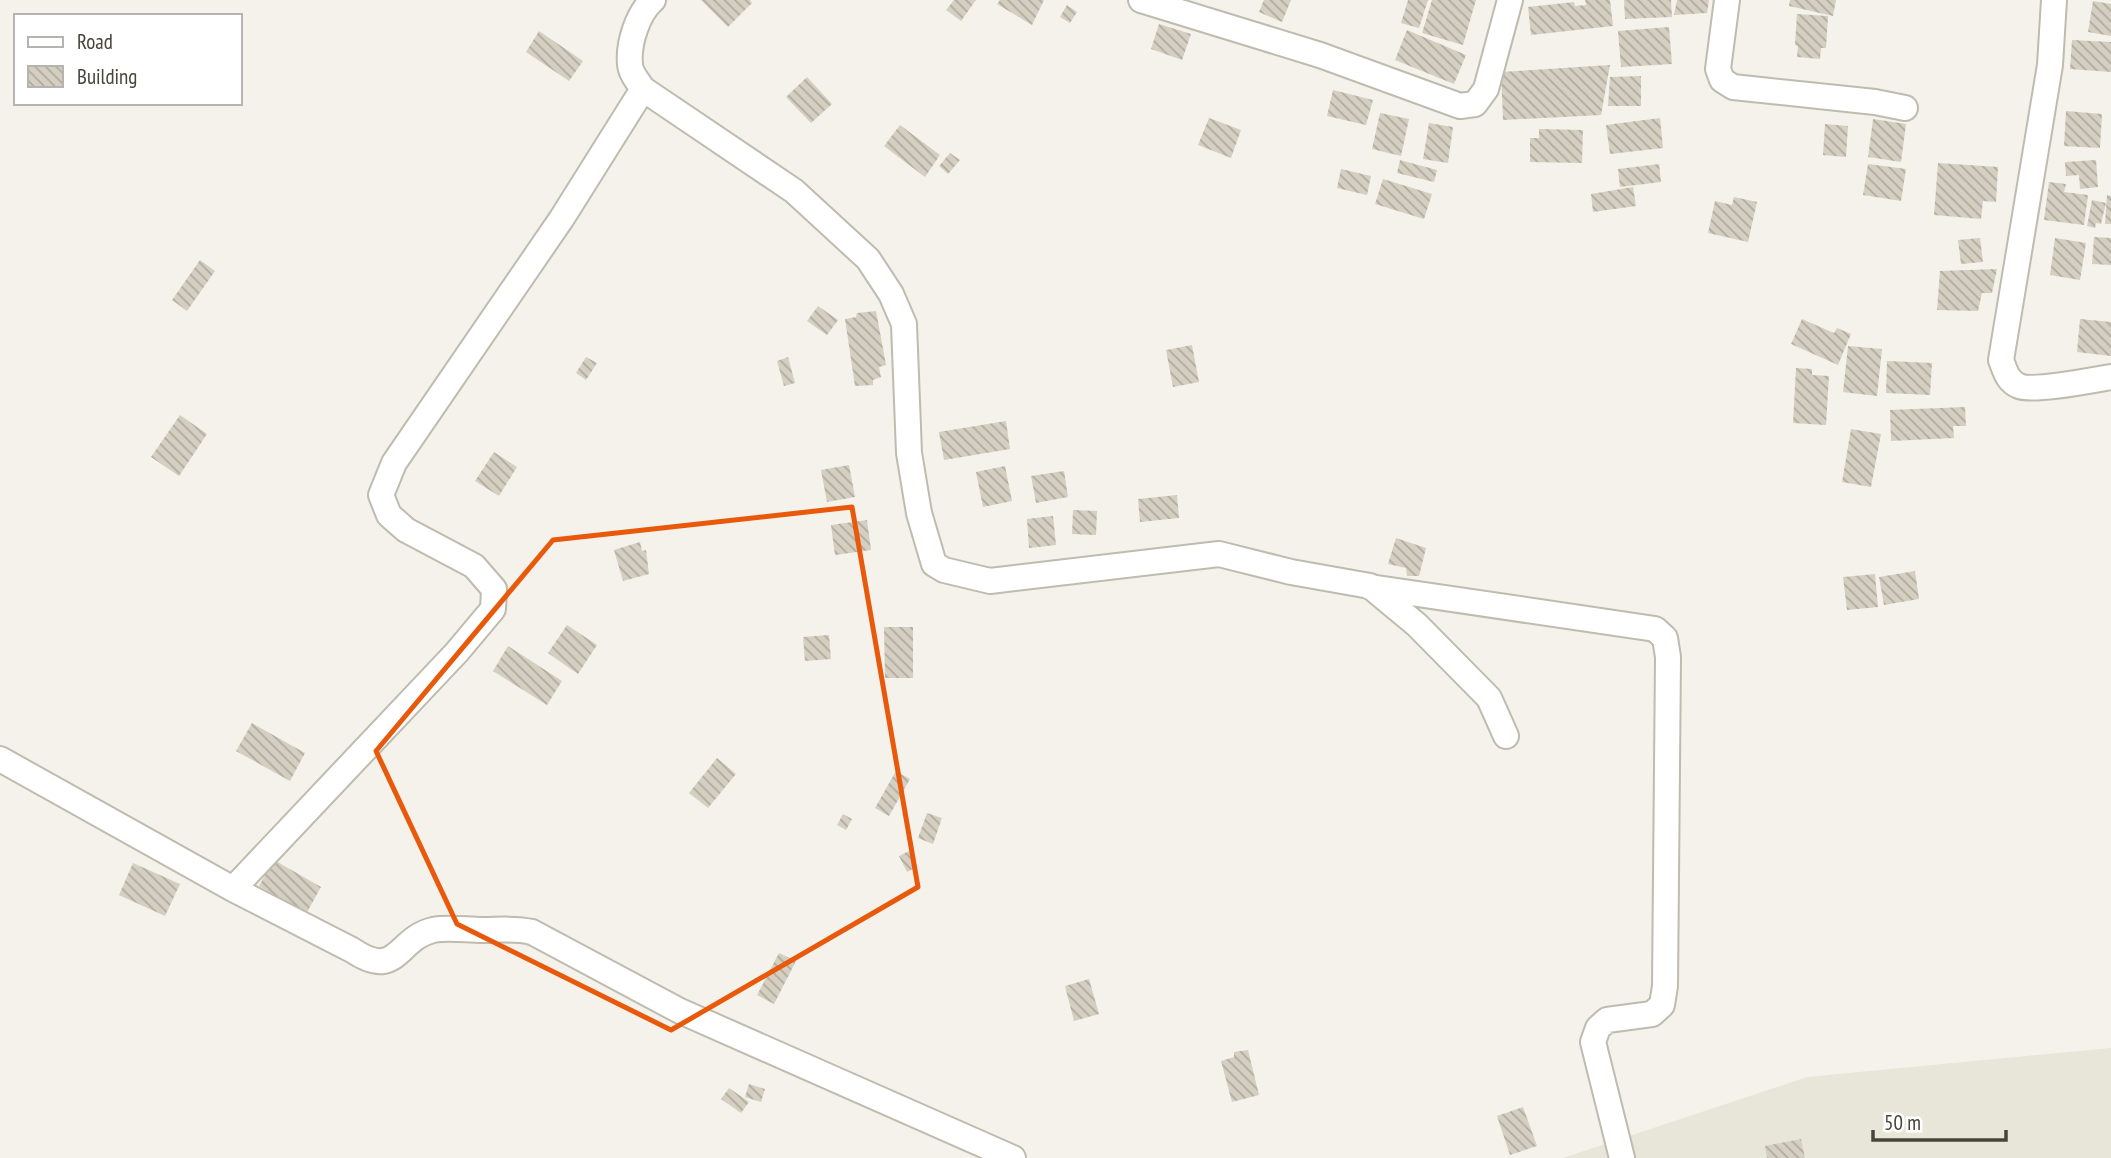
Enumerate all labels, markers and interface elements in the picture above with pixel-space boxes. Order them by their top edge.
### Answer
legend [14,14,242,105]
text: Road [77,28,113,55]
text: Building [77,63,137,90]
scale bar [1873,1098,2006,1142]
text: 50 m [1884,1109,1921,1136]

